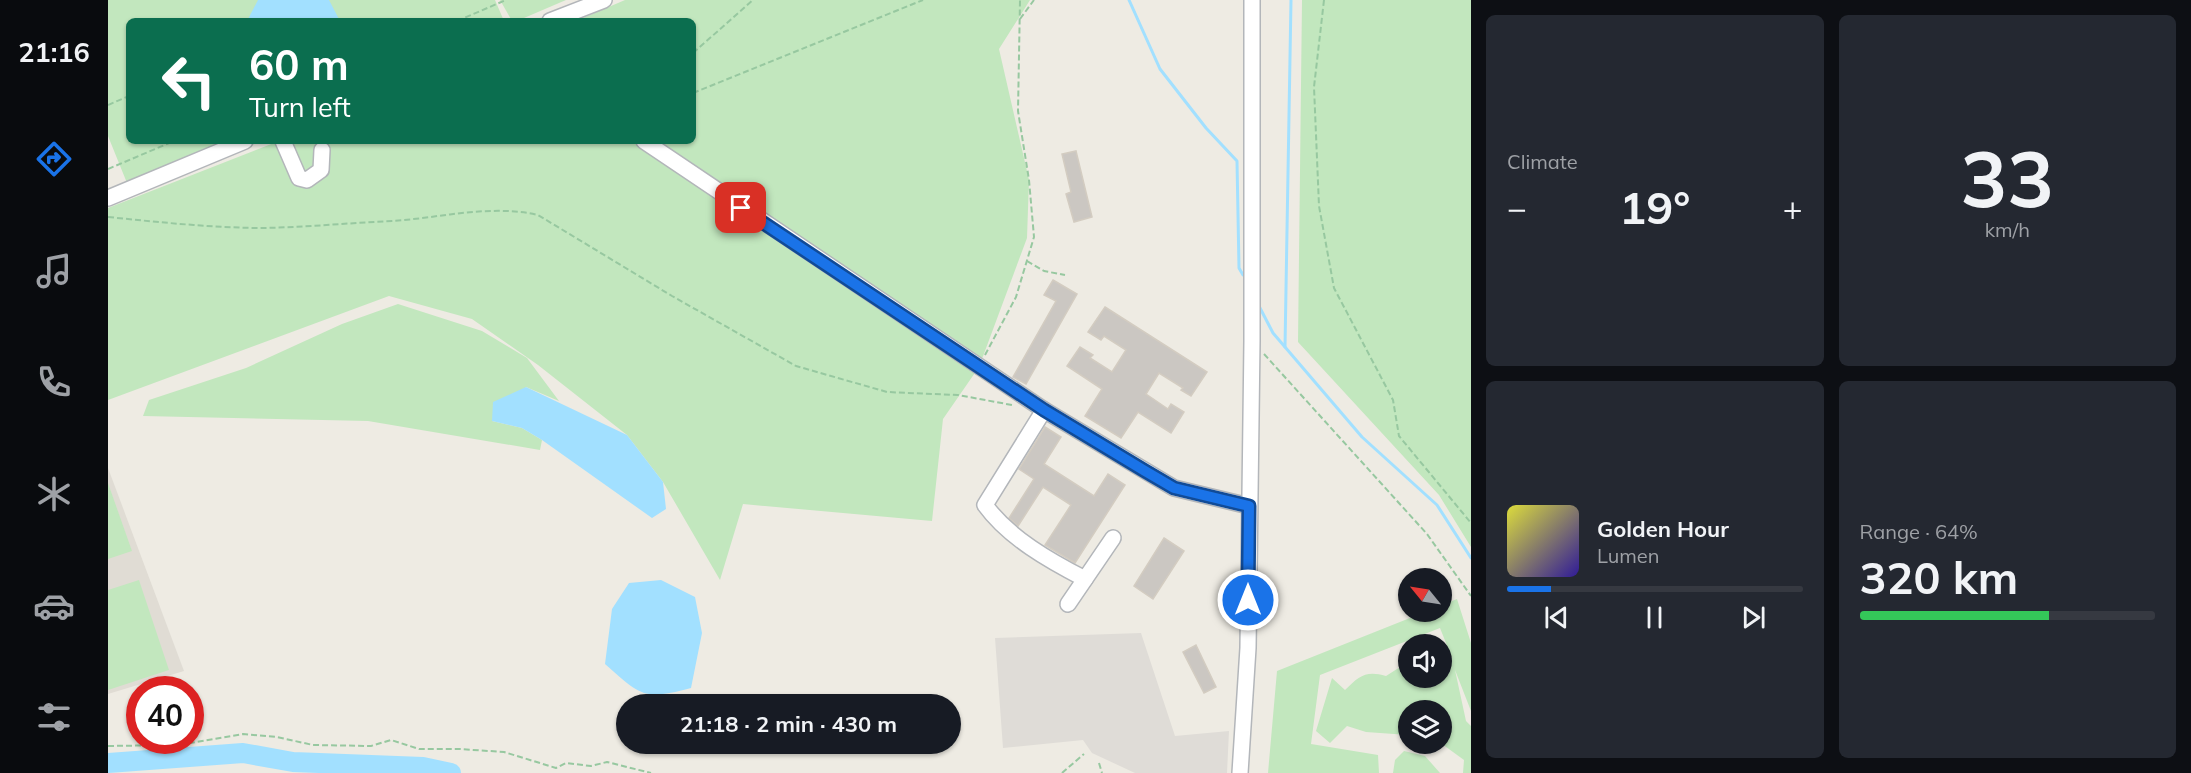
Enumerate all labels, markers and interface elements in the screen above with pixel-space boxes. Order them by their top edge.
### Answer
text: 21:16 [18,35,90,69]
text: 60 m [249,38,349,91]
icon: left [150,42,228,120]
text: Turn left [249,90,351,124]
text: 33 [1960,129,2054,227]
icon: directions [33,138,75,180]
text: Climate [1507,149,1578,174]
text: 19° [1619,179,1690,235]
pin [715,182,766,233]
text: − [1507,187,1527,228]
text: + [1783,187,1803,228]
icon: arrive [724,191,757,224]
text: km/h [1985,217,2030,242]
icon: music [33,250,75,292]
icon: phone [33,361,75,403]
icon: climate [33,473,75,515]
text: Golden Hour [1597,515,1729,543]
text: Range · 64% [1860,519,1978,544]
text: Lumen [1597,543,1659,568]
text: 320 km [1860,549,2018,605]
position arrow [1216,568,1280,632]
north arrow [1398,568,1452,622]
map controls [1398,568,1452,754]
icon: car [33,585,75,627]
icon: previous [1540,601,1573,634]
icon: pause [1638,601,1671,634]
icon: next [1737,601,1770,634]
button: sound [1398,634,1452,688]
speed limit sign: 40 [126,676,204,754]
icon: filters [33,696,75,738]
button: layers [1398,700,1452,754]
text: 21:18 · 2 min · 430 m [680,710,897,738]

